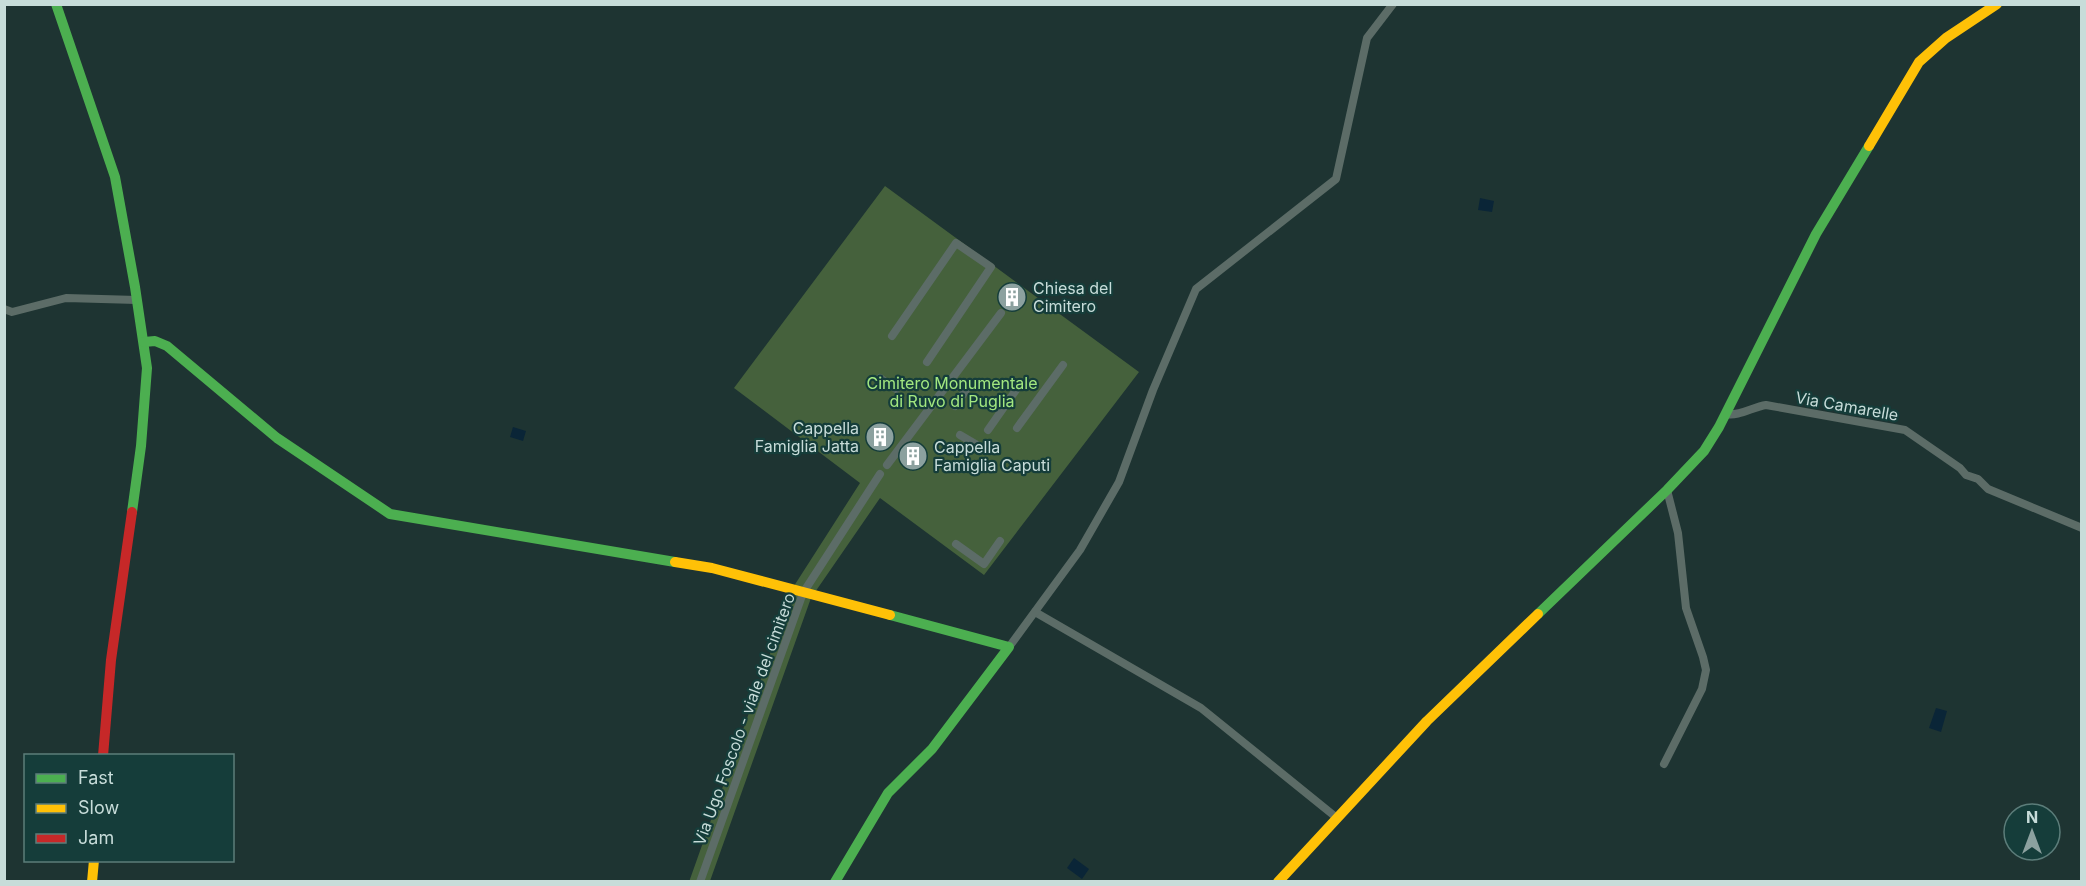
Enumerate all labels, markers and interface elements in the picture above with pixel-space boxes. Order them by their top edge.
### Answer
place label: Chiesa del Cimitero [1033,278,1112,316]
building icon: Chiesa del Cimitero [996,281,1028,313]
park label: Cimitero Monumentale di Ruvo di Puglia [867,373,1037,411]
street label: Via Camarelle [1794,387,1900,425]
place label: Cappella Famiglia Jatta [755,418,859,456]
building icon: Cappella Famiglia Jatta [864,421,896,453]
place label: Cappella Famiglia Caputi [934,437,1050,475]
building icon: Cappella Famiglia Caputi [897,440,929,472]
street label: Via Ugo Foscolo - viale del cimitero [689,590,799,848]
legend [24,754,234,862]
text: Fast [78,767,114,788]
text: Slow [78,797,119,818]
north arrow [2002,802,2062,862]
text: N [2026,807,2038,827]
text: Jam [78,827,114,848]

